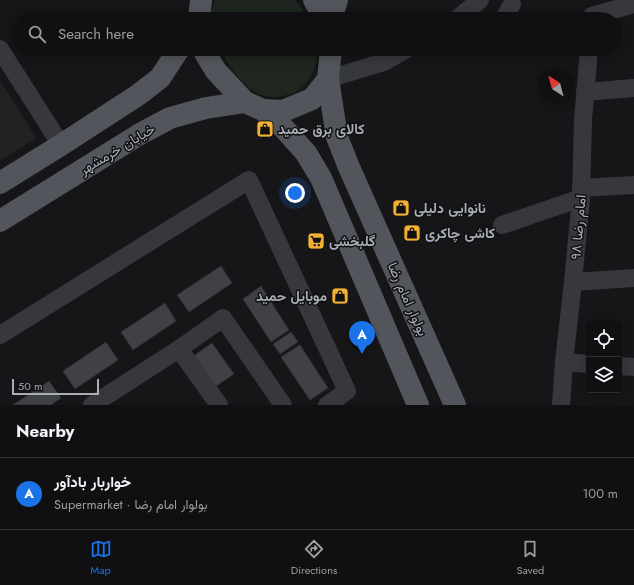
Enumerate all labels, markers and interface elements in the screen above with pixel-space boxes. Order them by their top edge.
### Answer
search box [12,12,622,56]
icon: search [26,23,48,45]
text: Search here [58,23,134,45]
north arrow [538,68,574,104]
street label: خیابان خرمشهر [75,119,159,180]
shop icon: کالای برق حمید [255,119,275,139]
place label: کالای برق حمید [278,119,365,139]
your location [285,183,305,203]
street label: امام رضا ۹۸ [565,194,591,260]
shop icon: نانوایی دلیلی [391,198,411,218]
place label: نانوایی دلیلی [414,198,486,218]
shop icon: کاشی چاکری [402,223,422,243]
place label: کاشی چاکری [425,223,495,243]
supermarket icon: گلبخشی [306,231,326,251]
place label: گلبخشی [329,231,375,251]
street label: بولوار امام رضا [383,259,433,339]
place label: موبایل حمید [256,286,327,306]
shop icon: موبایل حمید [330,286,350,306]
pin: A [349,321,375,354]
map controls [586,321,622,393]
button: locate [586,321,622,357]
button: layers [586,357,622,393]
scale bar [12,377,99,396]
text: 50 m [18,378,43,394]
text: Nearby [16,419,74,443]
text: خواربار بادآور [54,471,131,493]
text: A [24,484,34,503]
text: 100 m [583,484,618,503]
text: Supermarket · بولوار امام رضا [54,495,208,514]
tab: Map [90,538,112,578]
tab: Directions [291,538,337,578]
tab: Saved [517,538,544,578]

